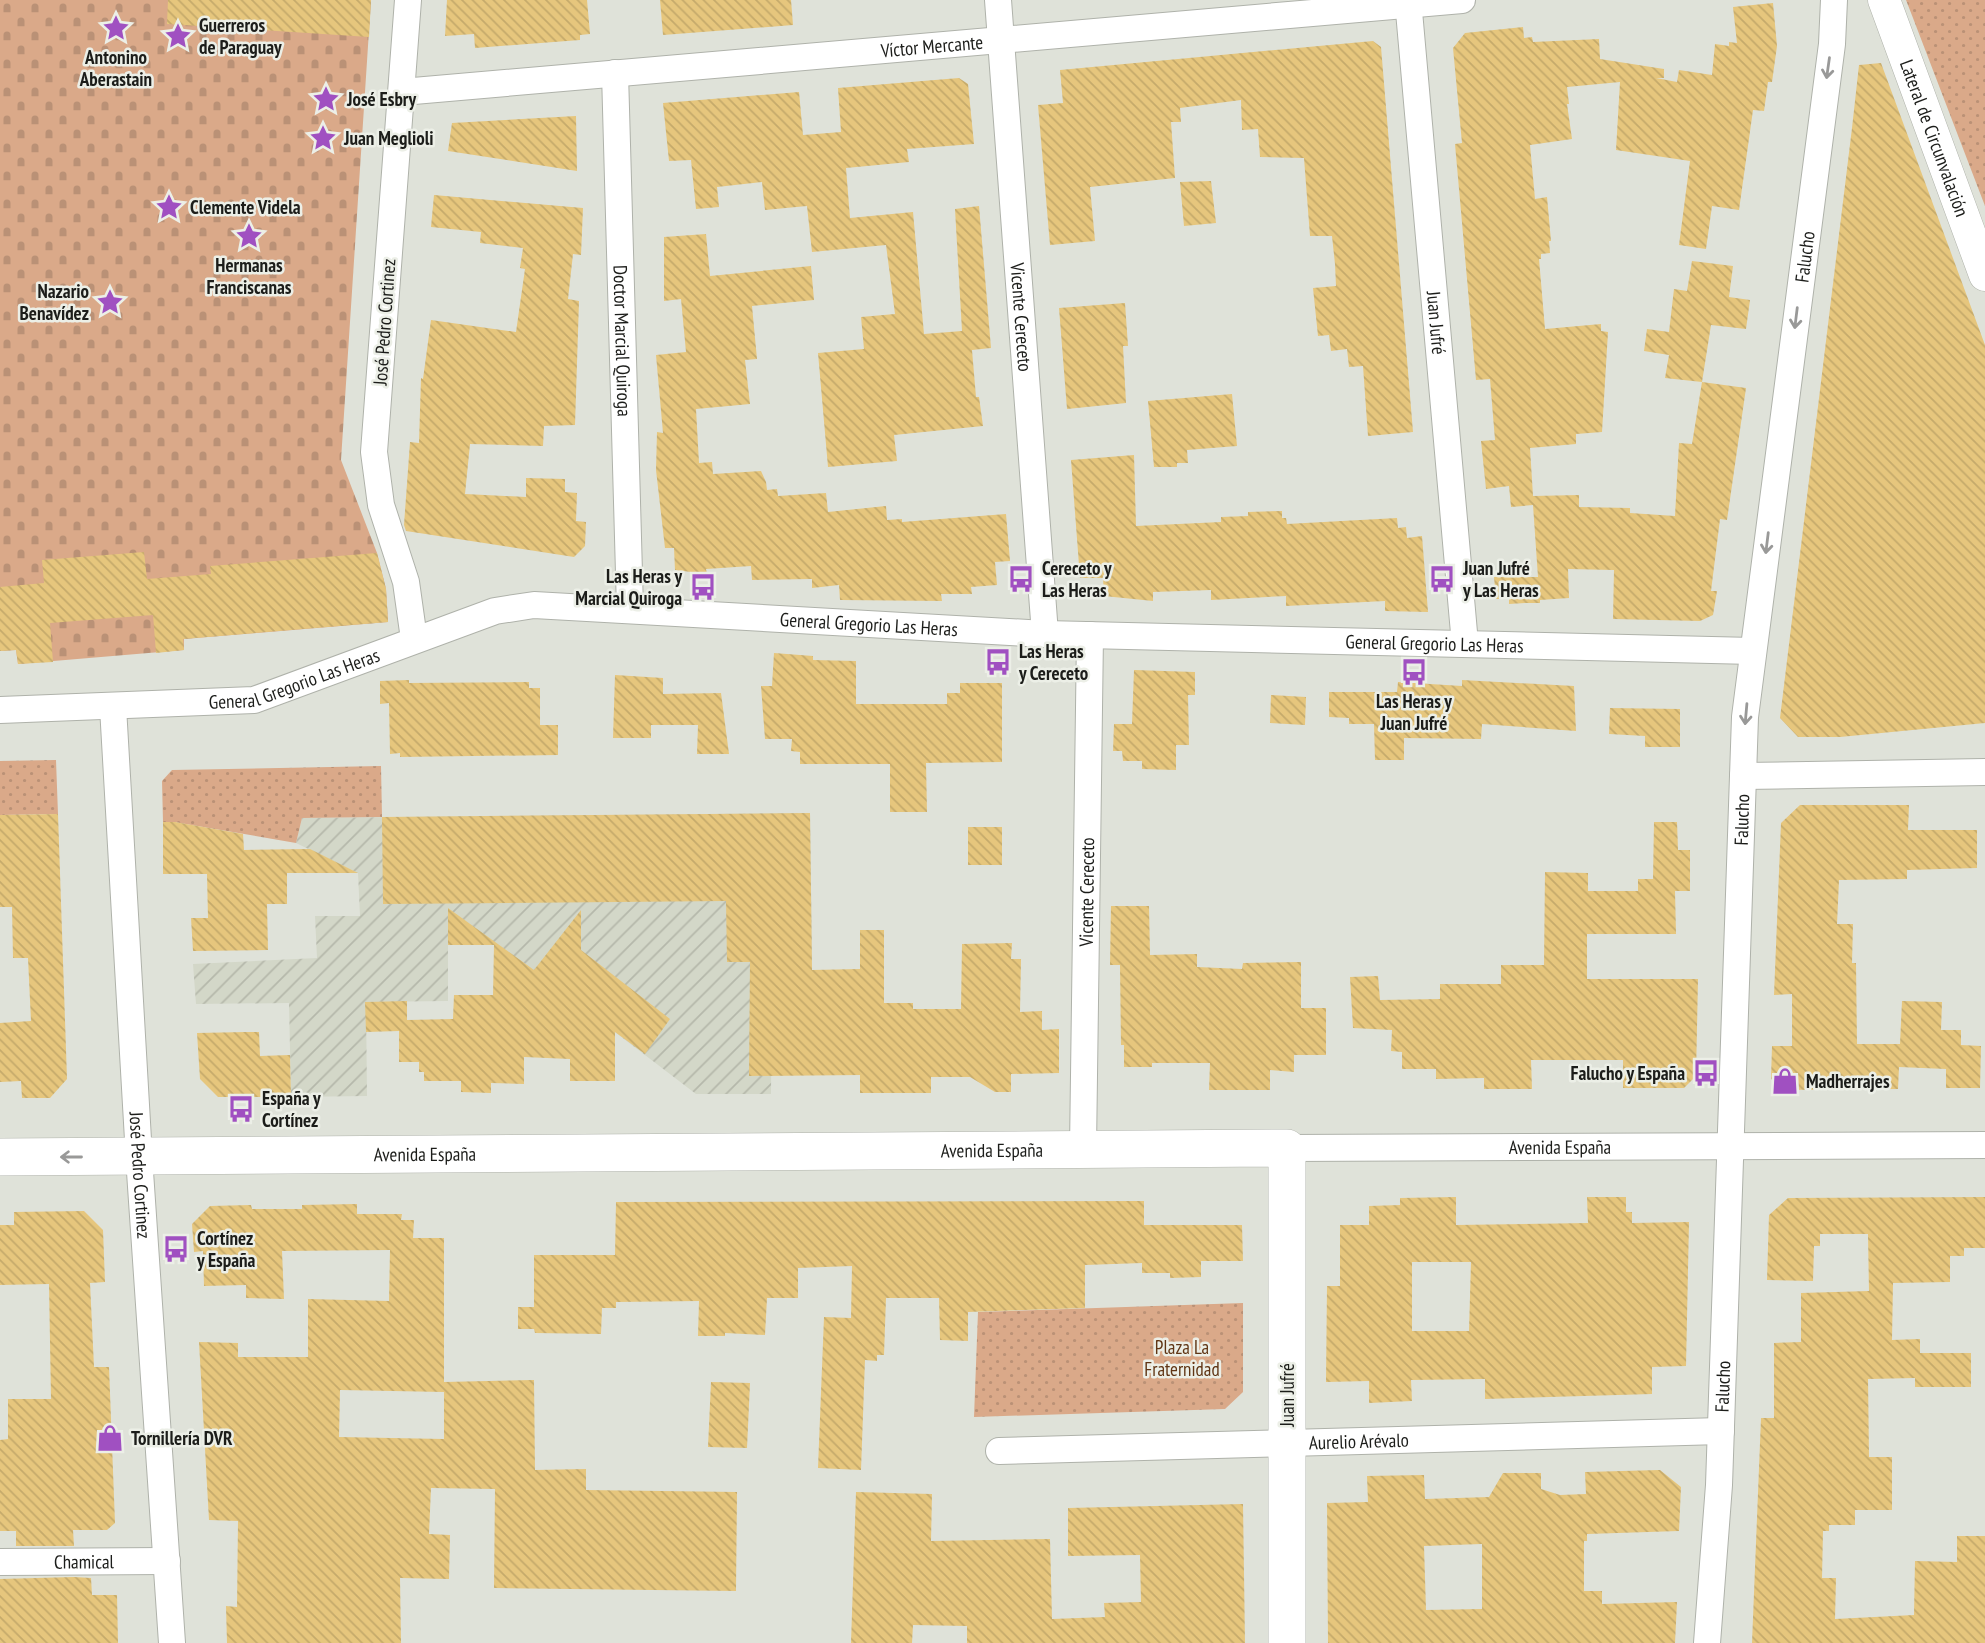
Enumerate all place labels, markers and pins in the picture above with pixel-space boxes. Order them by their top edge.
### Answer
place icon: Antonino Aberastain [101,13,131,43]
place label: Guerreros de Paraguay [199,13,282,59]
place icon: Guerreros de Paraguay [163,21,193,51]
place label: Antonino Aberastain [79,45,152,91]
place icon: José Esbry [311,84,341,114]
place label: José Esbry [346,87,416,111]
place icon: Juan Meglioli [308,123,338,153]
place label: Juan Meglioli [343,126,434,150]
place icon: Clemente Videla [154,192,184,222]
place label: Clemente Videla [190,195,301,219]
place icon: Hermanas Franciscanas [234,221,264,251]
place label: Hermanas Franciscanas [206,253,292,299]
place label: Nazario Benavídez [19,279,89,325]
place icon: Nazario Benavídez [95,287,125,317]
place label: Cereceto y Las Heras [1042,556,1112,602]
place label: Juan Jufré y Las Heras [1462,556,1539,602]
place label: Las Heras y Marcial Quiroga [575,564,682,610]
bus stop icon: Cereceto y Las Heras [1006,564,1036,594]
bus stop icon: Juan Jufré y Las Heras [1427,564,1457,594]
bus stop icon: Las Heras y Marcial Quiroga [688,572,718,602]
place label: Las Heras y Cereceto [1018,639,1088,685]
bus stop icon: Las Heras y Cereceto [983,647,1013,677]
bus stop icon: Las Heras y Juan Jufré [1399,657,1429,687]
place label: Las Heras y Juan Jufré [1376,689,1452,735]
bus stop icon: Falucho y España [1691,1058,1721,1088]
place label: Falucho y España [1570,1061,1685,1085]
shop icon: Madherrajes [1770,1066,1800,1096]
place label: Madherrajes [1806,1069,1890,1093]
place label: España y Cortínez [262,1086,321,1132]
bus stop icon: España y Cortínez [226,1094,256,1124]
place label: Cortínez y España [196,1226,256,1272]
bus stop icon: Cortínez y España [161,1234,191,1264]
shop icon: Tornillería DVR [95,1423,125,1453]
place label: Tornillería DVR [131,1426,233,1450]

